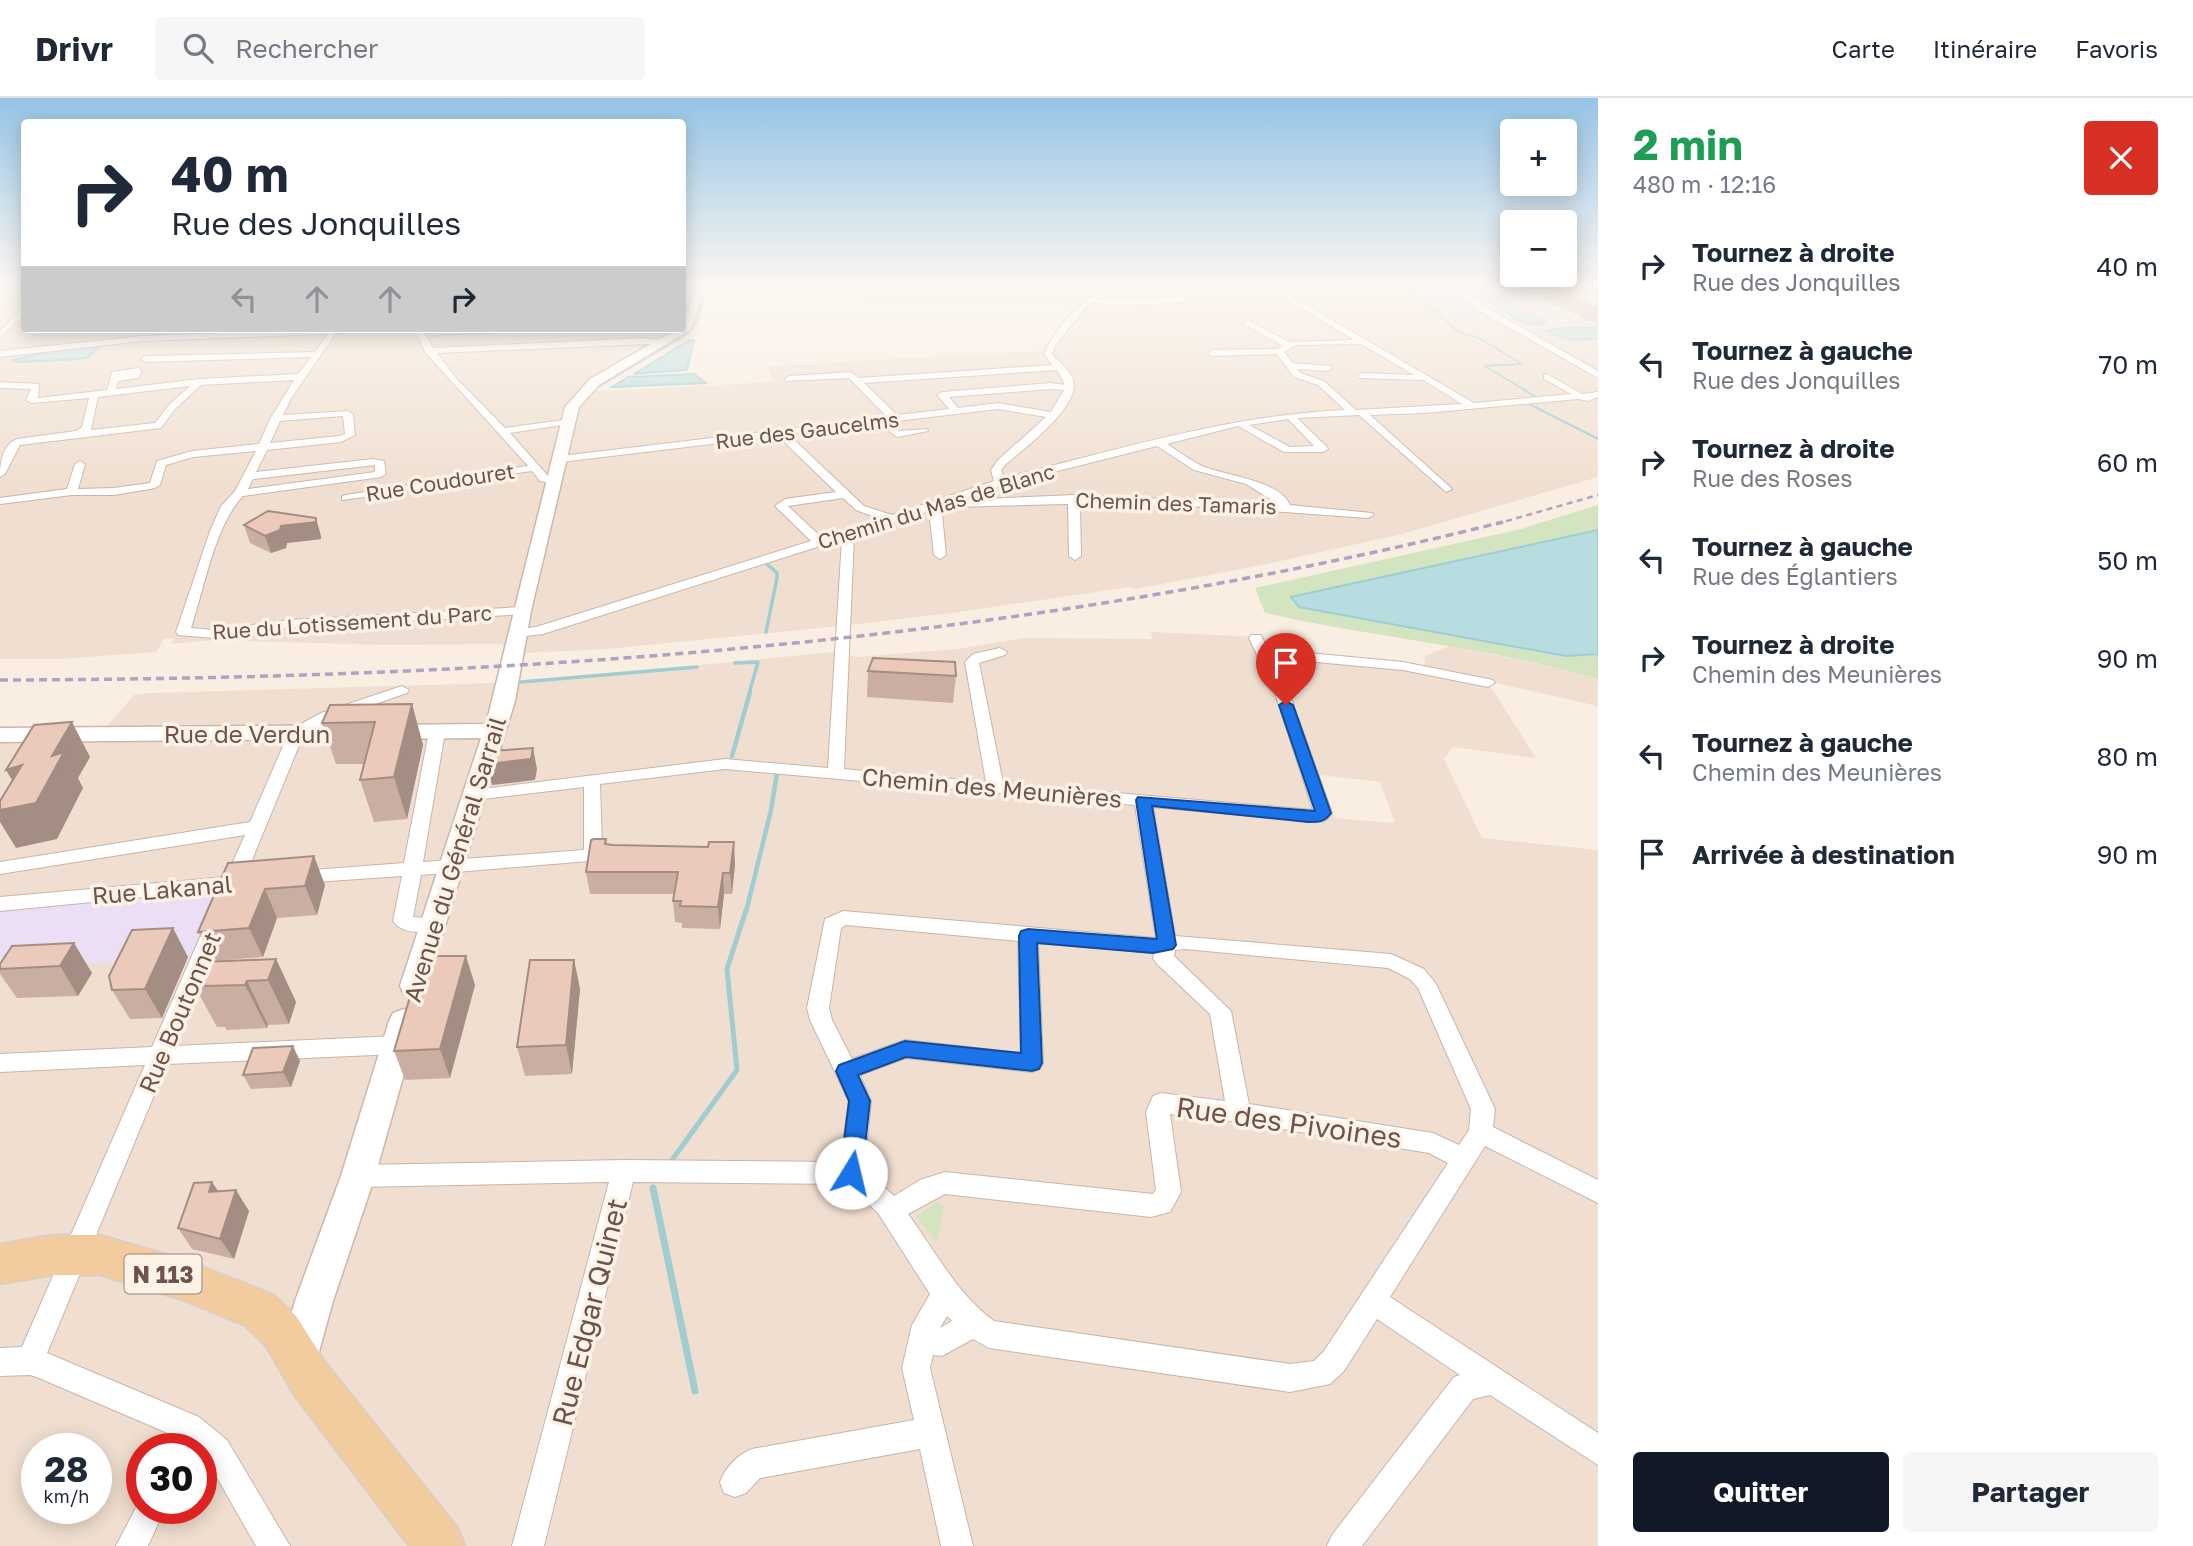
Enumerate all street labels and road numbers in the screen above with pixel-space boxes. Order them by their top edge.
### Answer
street label: Rue des Gaucelms [714,406,900,454]
street label: Rue Coudouret [364,457,516,507]
street label: Chemin du Mas de Blanc [814,458,1058,554]
street label: Chemin des Tamaris [1075,486,1277,520]
street label: Rue du Lotissement du Parc [211,599,493,645]
street label: Avenue du Général Sarrail [397,713,511,1005]
street label: Rue de Verdun [164,719,330,748]
street label: Chemin des Meunières [861,761,1123,813]
street label: Rue Lakanal [91,868,233,910]
street label: Rue Boutonnet [132,927,226,1097]
street label: Rue des Pivoines [1174,1090,1404,1154]
street label: Rue Edgar Quinet [545,1195,633,1429]
road number: N 113 [124,1254,202,1294]

